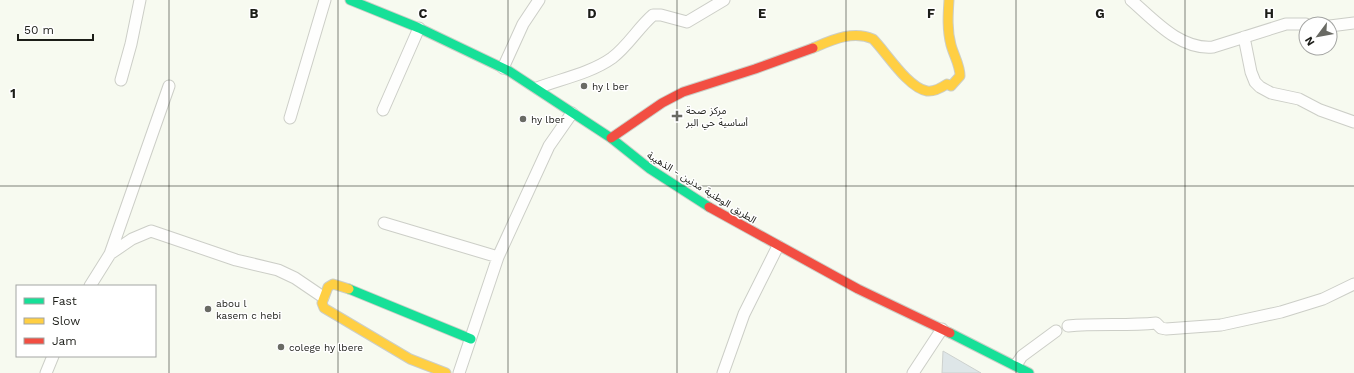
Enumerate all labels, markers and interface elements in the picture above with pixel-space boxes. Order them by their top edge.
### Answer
text: B [250,6,259,21]
text: C [419,6,428,21]
text: D [587,6,597,21]
text: E [758,6,766,21]
text: F [927,6,935,21]
text: G [1095,6,1105,21]
text: H [1264,6,1274,21]
scale bar [18,16,93,42]
north arrow [1298,16,1338,56]
text: 50 m [24,23,54,37]
text: N [1302,34,1318,48]
marker: hy l ber [579,81,589,91]
place label: hy l ber [592,81,629,92]
text: 1 [10,86,16,101]
place label: مركز صحة أساسية حي البر [685,105,748,130]
marker: مركز صحة أساسية حي البر [671,110,683,122]
marker: hy lber [518,114,528,124]
place label: hy lber [531,114,565,125]
street label: الطريق الوطنية مدنين - الذهيبة [645,149,758,226]
legend [16,285,156,357]
text: Fast [52,294,77,308]
place label: abou l kasem c hebi [216,298,281,321]
marker: abou l kasem c hebi [203,304,213,314]
text: Slow [52,314,80,328]
text: Jam [52,334,77,348]
marker: colege hy lbere [276,342,286,352]
place label: colege hy lbere [289,342,363,353]

